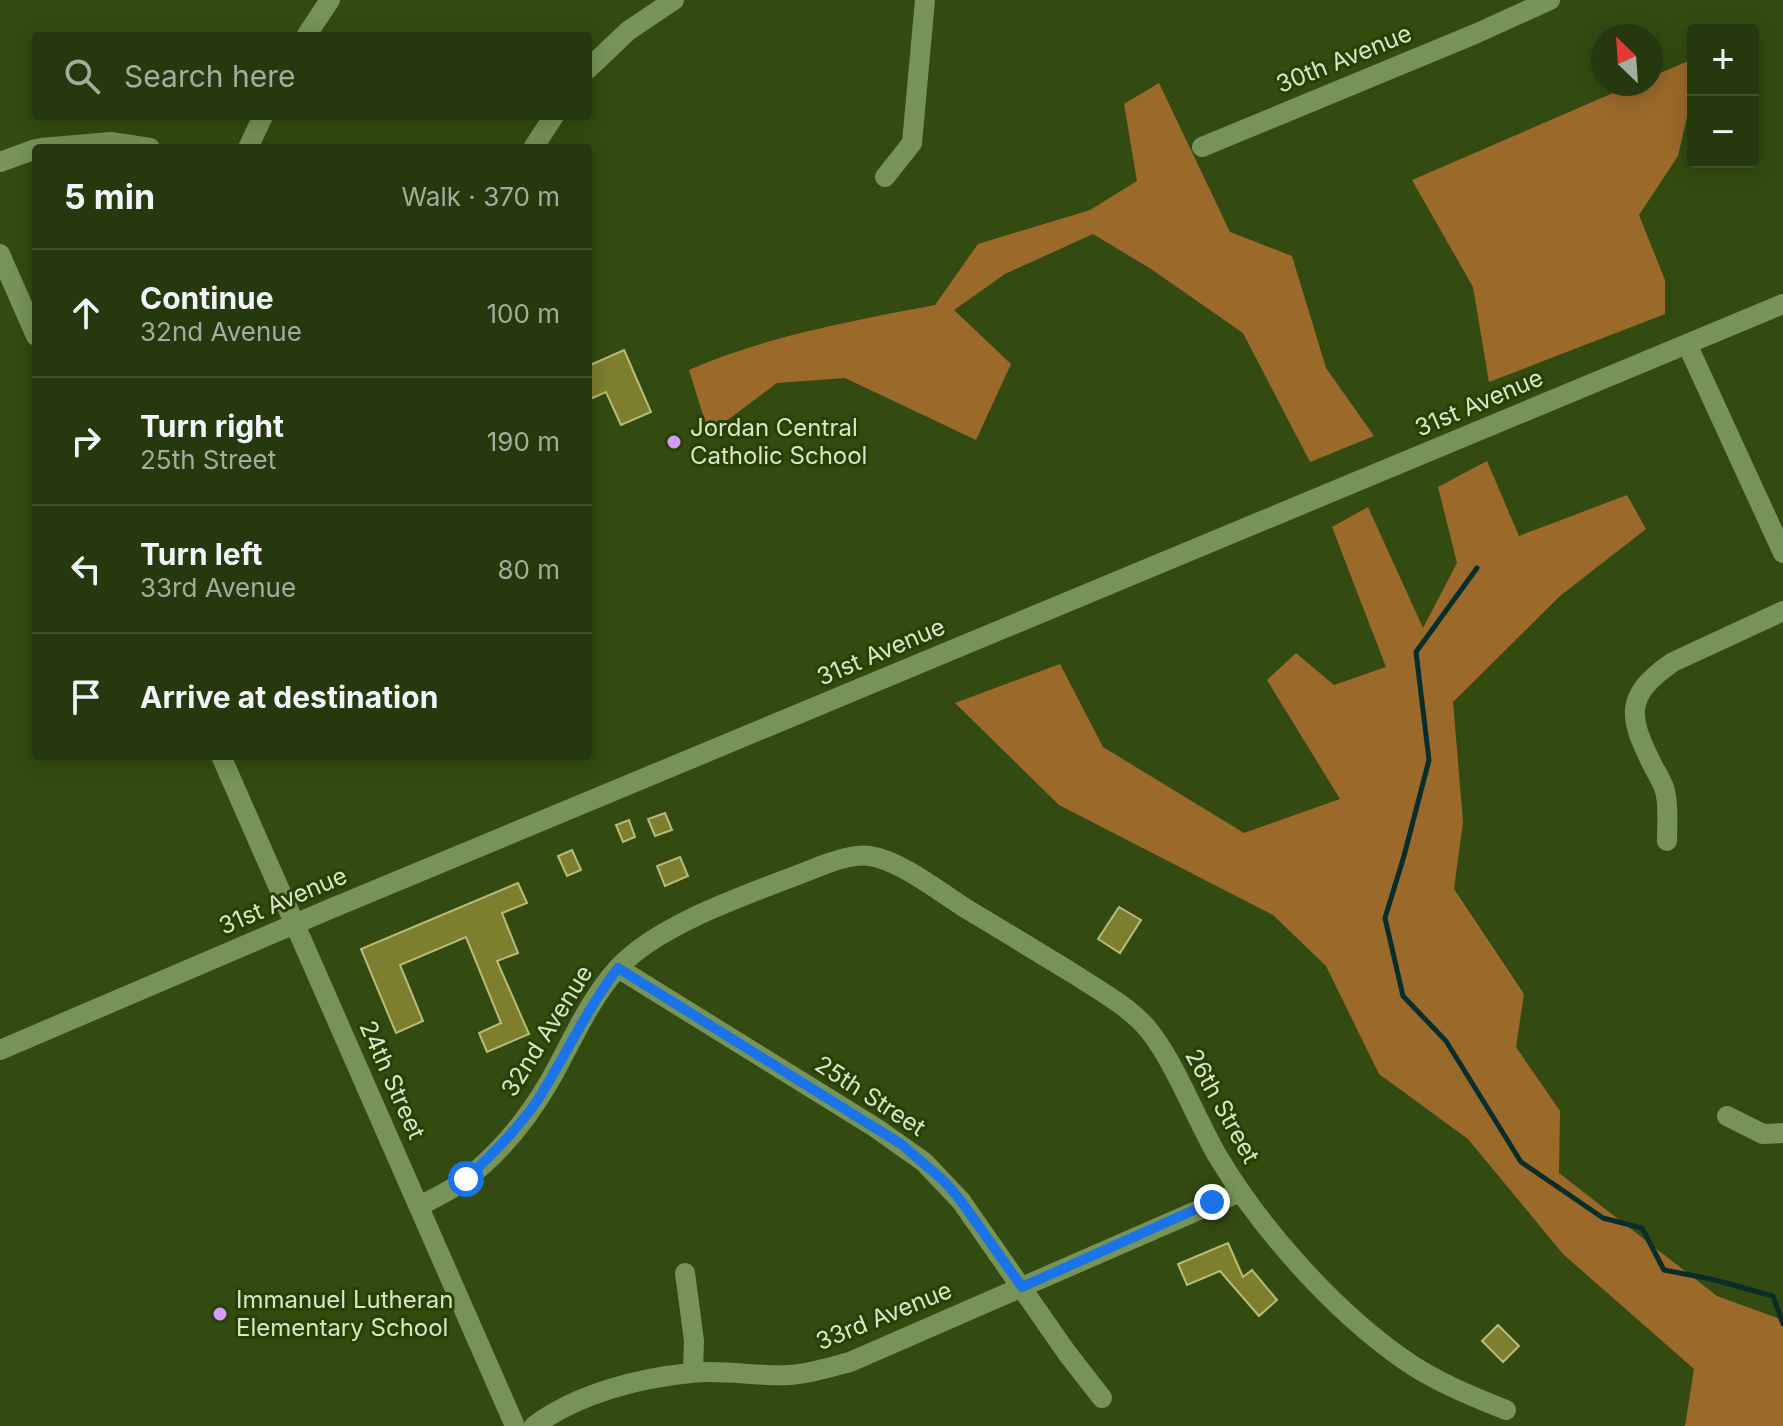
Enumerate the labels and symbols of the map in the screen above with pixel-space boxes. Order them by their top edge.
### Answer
street label: 30th Avenue [1272,18,1416,99]
north arrow [1591,24,1663,96]
street label: 31st Avenue [1410,363,1547,442]
place label: Jordan Central Catholic School [690,413,867,470]
marker: Jordan Central Catholic School [665,433,683,451]
street label: 31st Avenue [812,612,949,691]
street label: 31st Avenue [214,861,351,940]
street label: 32nd Avenue [495,960,598,1102]
street label: 24th Street [354,1016,431,1144]
street label: 26th Street [1179,1044,1266,1168]
street label: 25th Street [810,1049,931,1142]
route start [448,1161,484,1197]
route end [1194,1184,1230,1220]
street label: 33rd Avenue [812,1275,956,1356]
place label: Immanuel Lutheran Elementary School [236,1285,453,1342]
marker: Immanuel Lutheran Elementary School [211,1305,229,1323]

